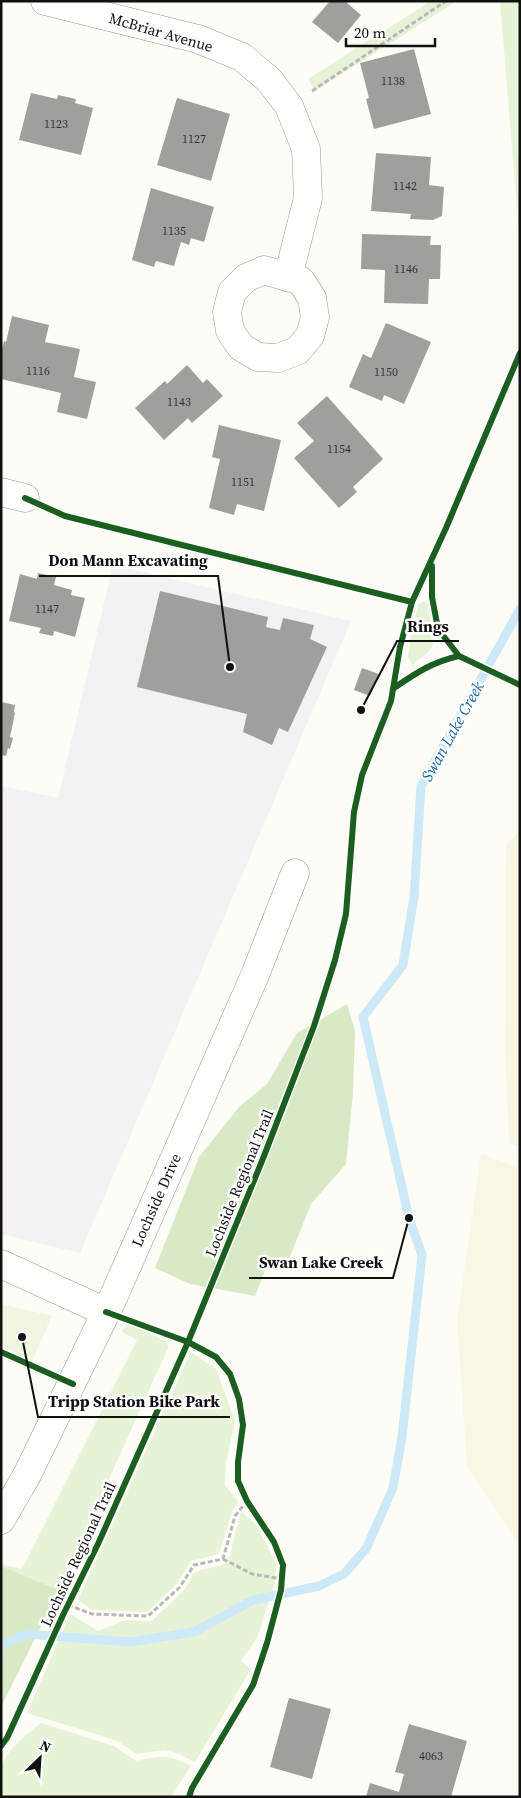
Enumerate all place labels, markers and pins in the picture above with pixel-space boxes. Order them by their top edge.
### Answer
callout: Don Mann Excavating [39,545,218,576]
callout: Rings [397,610,459,641]
callout: Swan Lake Creek [249,1247,393,1278]
callout: Tripp Station Bike Park [38,1386,230,1417]

